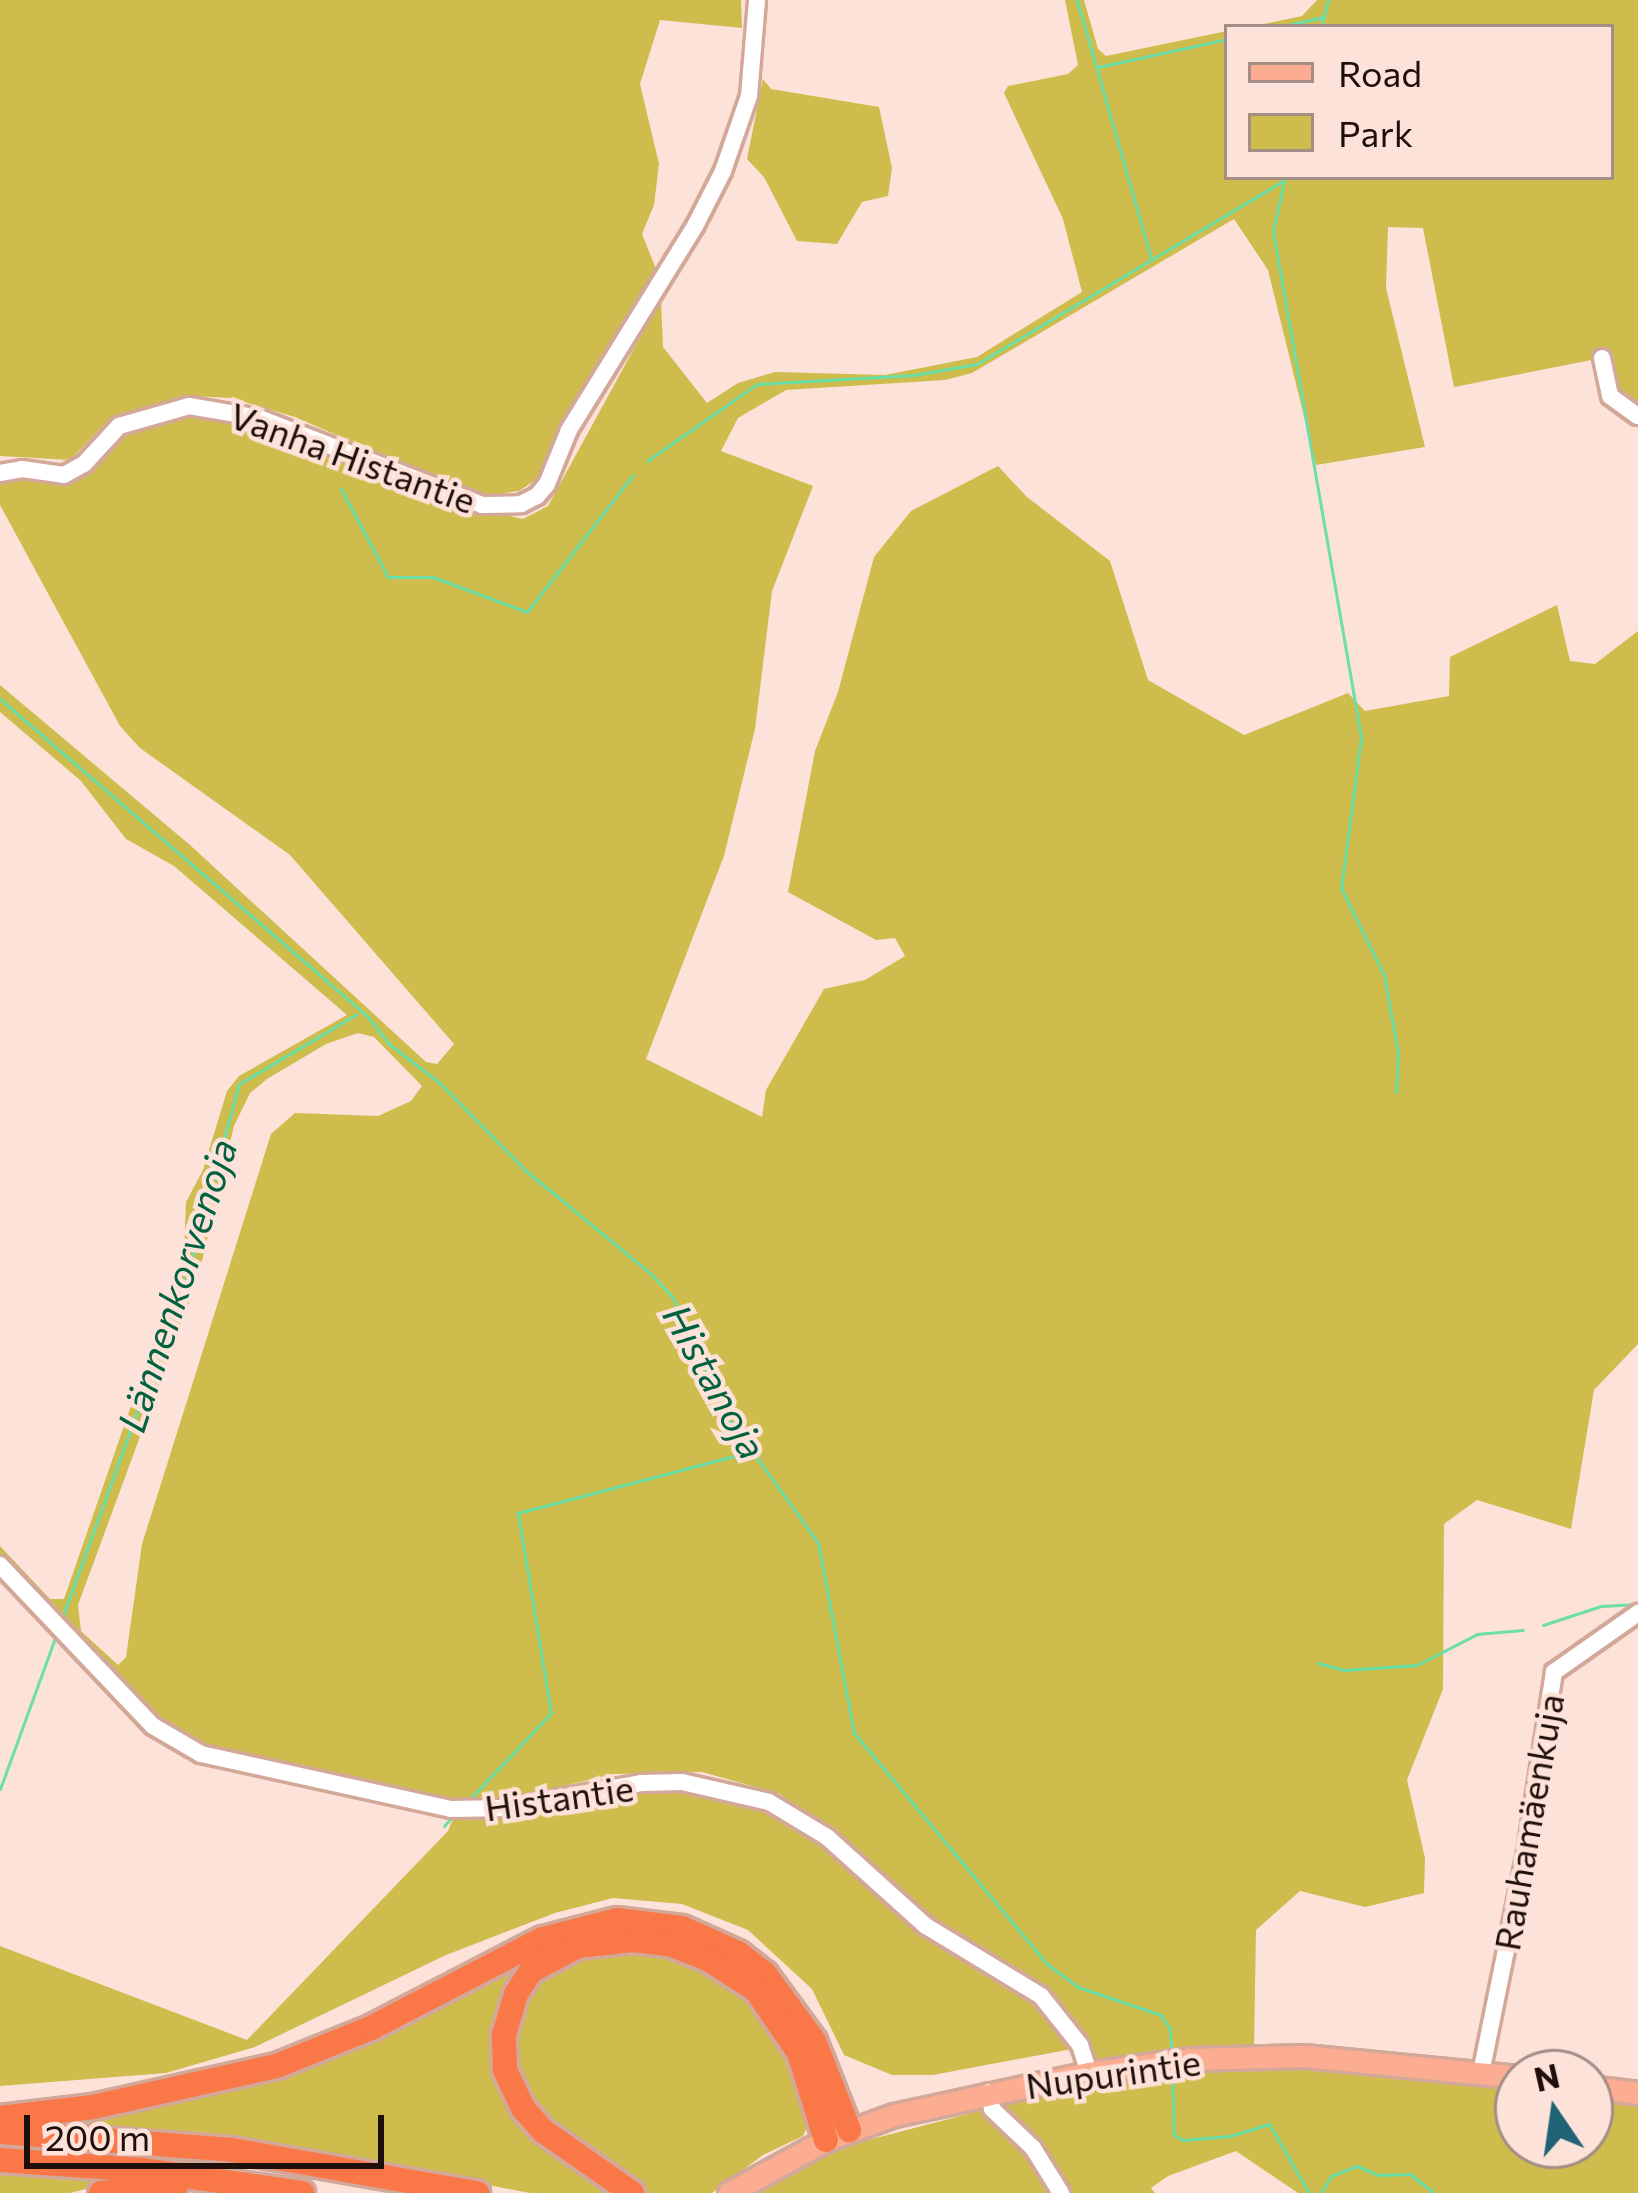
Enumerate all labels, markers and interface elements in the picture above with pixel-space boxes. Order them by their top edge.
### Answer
legend [1224,24,1614,180]
text: Road [1338,50,1422,94]
text: Park [1338,110,1413,154]
street label: Vanha Histantie [224,393,482,521]
water label: Lännenkorvenoja [107,1133,245,1437]
water label: Histanoja [655,1296,777,1466]
street label: Rauhamäenkuja [1484,1690,1572,1954]
street label: Histantie [482,1765,636,1829]
street label: Nupurintie [1023,2039,1203,2107]
north arrow [1494,2049,1614,2169]
text: N [1530,2054,1563,2099]
scale bar [30,2091,390,2165]
text: 200 m [45,2114,150,2158]

